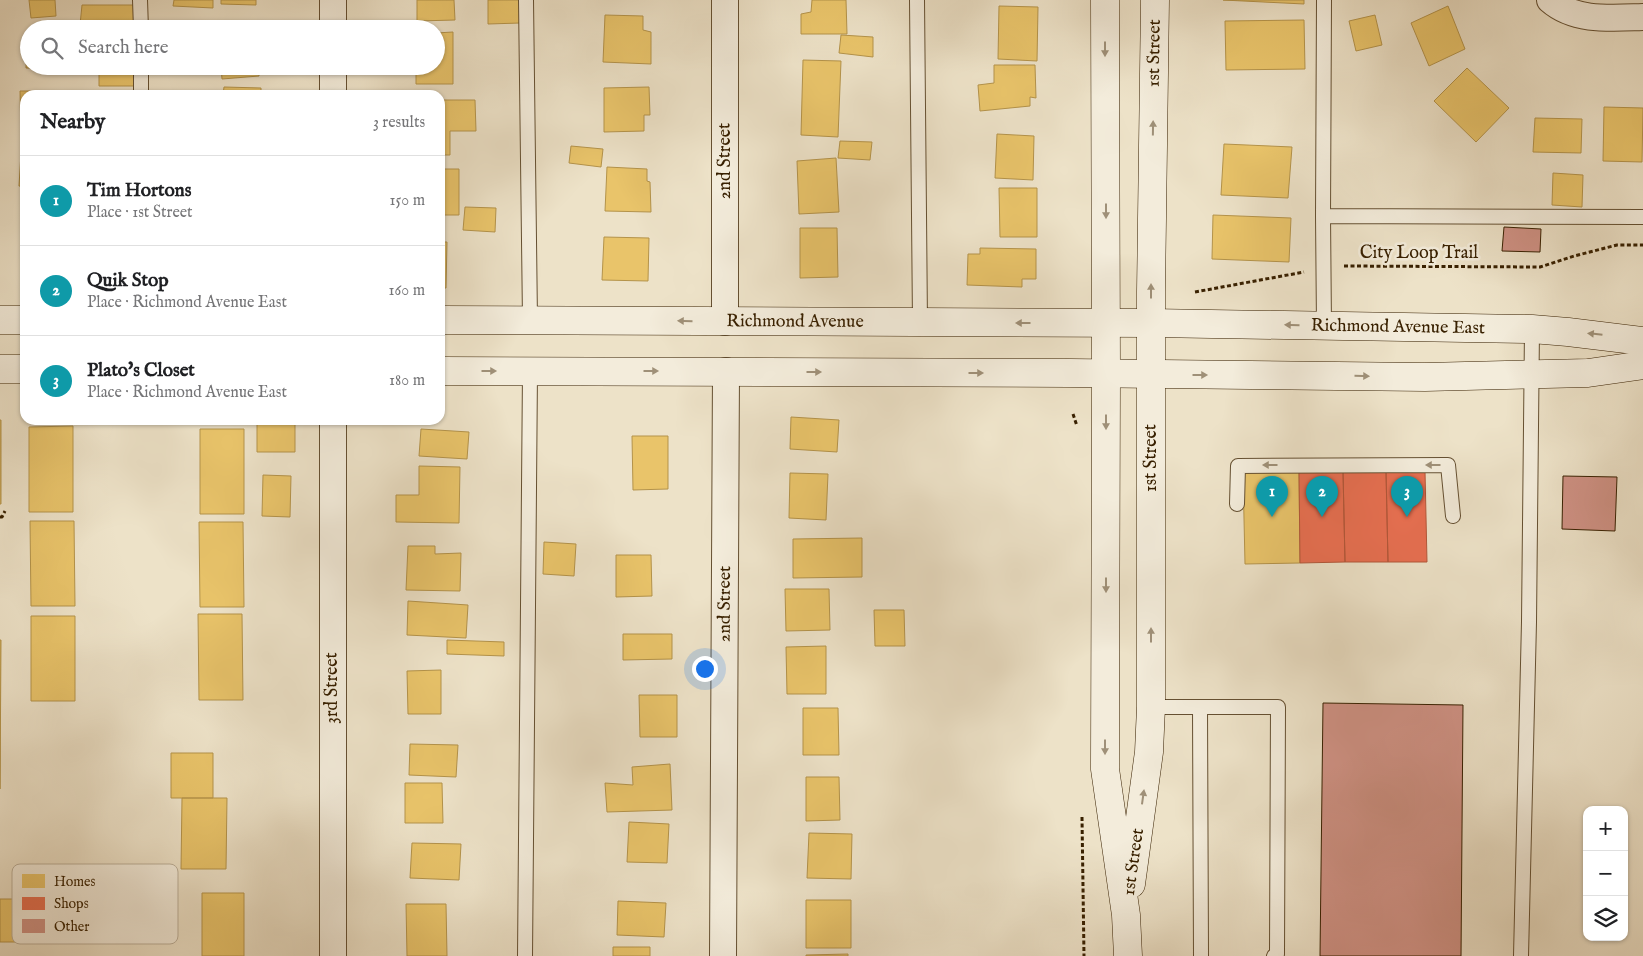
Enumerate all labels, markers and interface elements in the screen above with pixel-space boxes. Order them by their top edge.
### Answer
street label: 1st Street [1142,19,1166,87]
search box [20,20,445,75]
icon: search [38,34,66,62]
text: Search here [78,36,169,60]
one-way arrow [1101,41,1109,57]
text: Nearby [40,109,105,136]
text: 3 results [373,113,425,133]
one-way arrow [1149,120,1157,136]
street label: 2nd Street [714,123,737,199]
text: Tim Hortons [87,179,191,203]
text: 1 [53,191,59,211]
text: 150 m [390,191,425,211]
text: Place · 1st Street [87,203,193,223]
one-way arrow [1102,203,1110,219]
street label: City Loop Trail [1360,242,1478,265]
text: Quik Stop [87,269,169,293]
text: 2 [52,281,60,301]
text: 160 m [389,281,425,301]
one-way arrow [1147,282,1155,298]
text: Place · Richmond Avenue East [87,293,287,313]
street label: Richmond Avenue [726,310,864,333]
street label: Richmond Avenue East [1311,314,1485,340]
one-way arrow [677,317,693,325]
one-way arrow [1015,319,1031,327]
one-way arrow [1284,321,1300,329]
one-way arrow [1586,330,1602,338]
text: Plato's Closet [87,359,195,383]
one-way arrow [481,367,497,375]
one-way arrow [643,367,659,375]
one-way arrow [806,368,822,376]
one-way arrow [968,369,984,377]
text: 3 [53,371,59,391]
text: 180 m [389,371,425,391]
one-way arrow [1192,371,1208,379]
one-way arrow [1355,372,1371,380]
text: Place · Richmond Avenue East [87,383,287,403]
one-way arrow [1102,414,1110,430]
street label: 1st Street [1140,424,1163,492]
one-way arrow [1262,461,1278,469]
one-way arrow [1425,461,1441,469]
pin: 1 [1256,476,1288,517]
pin: 2 [1306,476,1338,517]
pin: 3 [1391,476,1423,517]
street label: 2nd Street [713,566,737,642]
one-way arrow [1102,577,1110,593]
one-way arrow [1147,627,1155,643]
street label: 3rd Street [321,652,344,724]
your location [692,656,718,682]
one-way arrow [1101,739,1109,755]
one-way arrow [1139,789,1147,805]
map controls [1583,806,1628,941]
button: + [1583,806,1628,851]
street label: 1st Street [1118,827,1150,897]
button: − [1583,851,1628,896]
legend [12,864,178,944]
text: Homes [54,873,96,891]
text: Shops [54,895,89,913]
button: layers [1583,896,1628,941]
text: Other [54,918,89,936]

